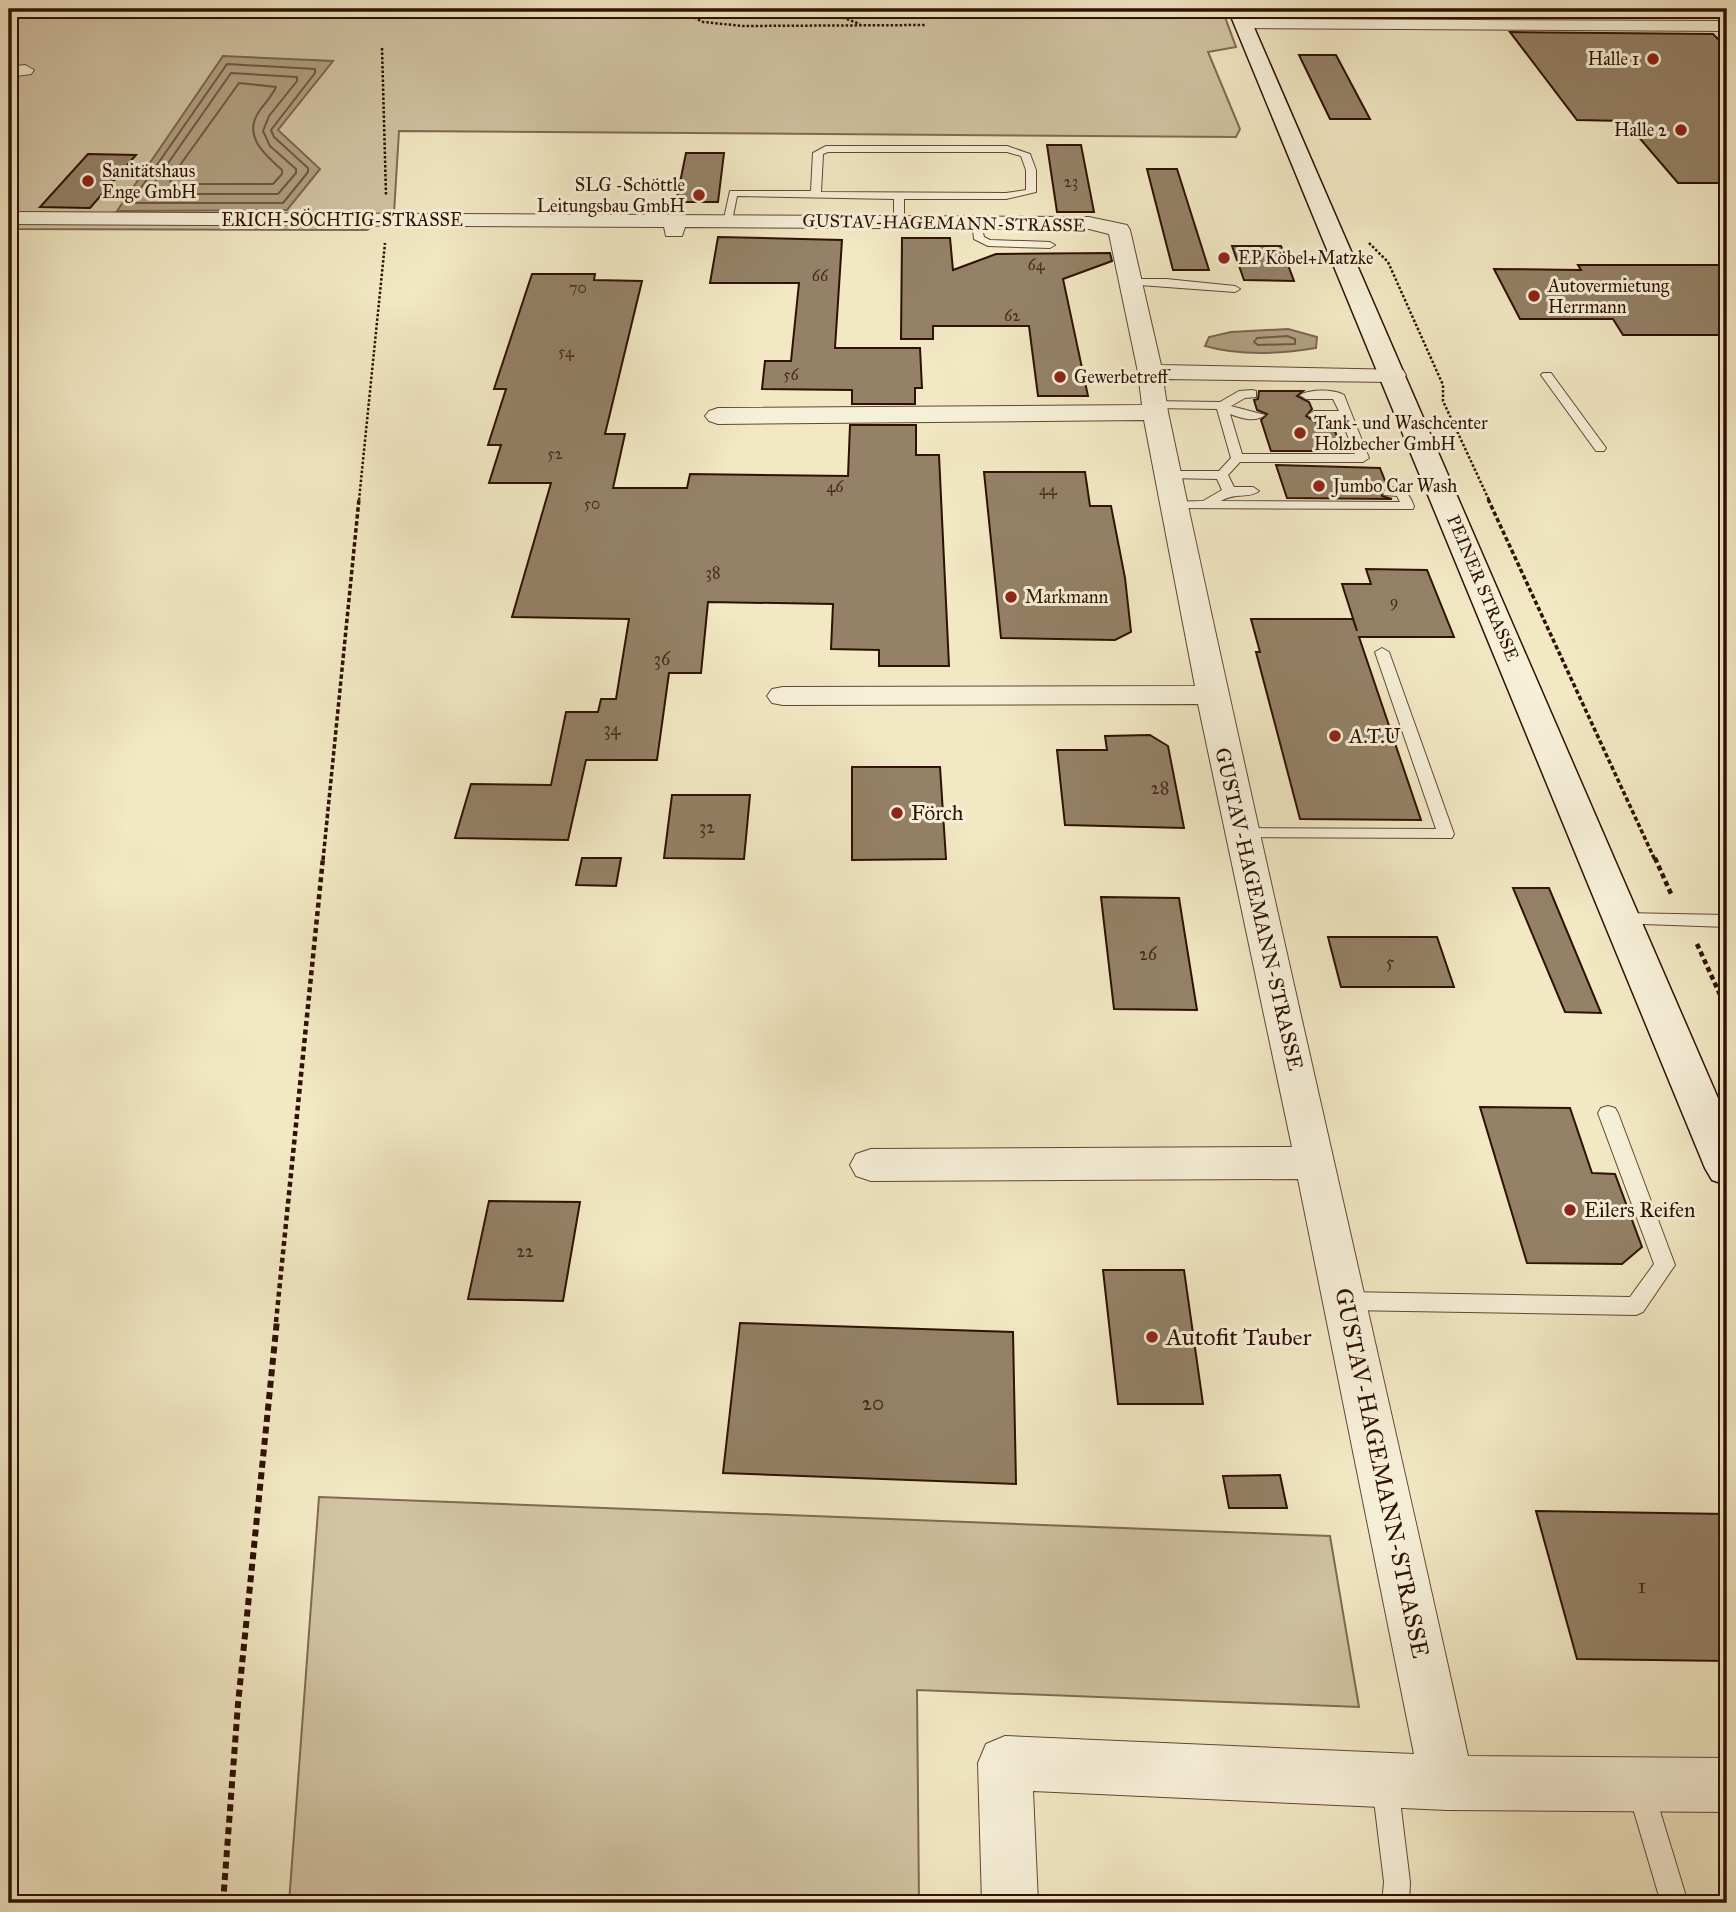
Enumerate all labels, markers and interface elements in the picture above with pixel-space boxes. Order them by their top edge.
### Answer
place label: Halle 1 [1588,48,1639,70]
marker: Halle 1 [1645,51,1661,67]
place label: Halle 2 [1614,119,1667,141]
marker: Halle 2 [1673,122,1689,138]
place label: Sanitätshaus Enge GmbH [102,160,197,204]
house number: 23 [1064,172,1078,191]
marker: Sanitätshaus Enge GmbH [80,173,96,189]
place label: SLG -Schöttle Leitungsbau GmbH [537,174,685,218]
marker: SLG -Schöttle Leitungsbau GmbH [691,187,707,203]
street label: ERICH-SÖCHTIG-STRASSE [221,208,463,231]
street label: GUSTAV-HAGEMANN-STRASSE [802,210,1086,236]
place label: EP Köbel+Matzke [1238,247,1373,269]
marker: EP Köbel+Matzke [1216,250,1232,266]
house number: 64 [1027,255,1046,274]
house number: 66 [812,266,829,285]
place label: Autovermietung Herrmann [1547,275,1670,318]
house number: 70 [569,278,587,297]
marker: Autovermietung Herrmann [1526,288,1542,304]
house number: 62 [1004,306,1020,325]
house number: 54 [558,342,575,361]
house number: 56 [783,365,800,384]
place label: Gewerbetreff [1074,366,1171,388]
marker: Gewerbetreff [1052,369,1068,385]
place label: Tank- und Waschcenter Holzbecher GmbH [1314,412,1488,455]
marker: Tank- und Waschcenter Holzbecher GmbH [1292,425,1308,441]
house number: 52 [547,444,563,463]
place label: Jumbo Car Wash [1331,475,1457,498]
house number: 46 [826,477,844,496]
marker: Jumbo Car Wash [1311,478,1327,494]
house number: 44 [1039,480,1058,499]
house number: 50 [584,494,600,513]
street label: PEINER STRASSE [1442,512,1524,665]
house number: 38 [706,563,720,582]
place label: Markmann [1025,586,1109,608]
marker: Markmann [1003,589,1019,605]
house number: 9 [1390,592,1398,611]
house number: 36 [654,648,671,670]
house number: 34 [603,718,622,740]
place label: A.T.U [1348,723,1401,749]
marker: A.T.U [1327,728,1343,744]
street label: GUSTAV-HAGEMANN-STRASSE [1209,745,1309,1073]
house number: 28 [1151,777,1169,799]
place label: Förch [911,800,964,826]
marker: Förch [889,805,905,821]
house number: 32 [699,816,715,838]
house number: 26 [1139,943,1158,965]
house number: 5 [1386,951,1395,973]
place label: Eilers Reifen [1584,1197,1695,1223]
marker: Eilers Reifen [1562,1202,1578,1218]
house number: 22 [516,1240,534,1262]
street label: GUSTAV-HAGEMANN-STRASSE [1328,1285,1436,1661]
place label: Autofit Tauber [1165,1322,1312,1352]
marker: Autofit Tauber [1144,1329,1160,1345]
house number: 20 [862,1390,884,1416]
house number: 1 [1638,1573,1646,1599]

